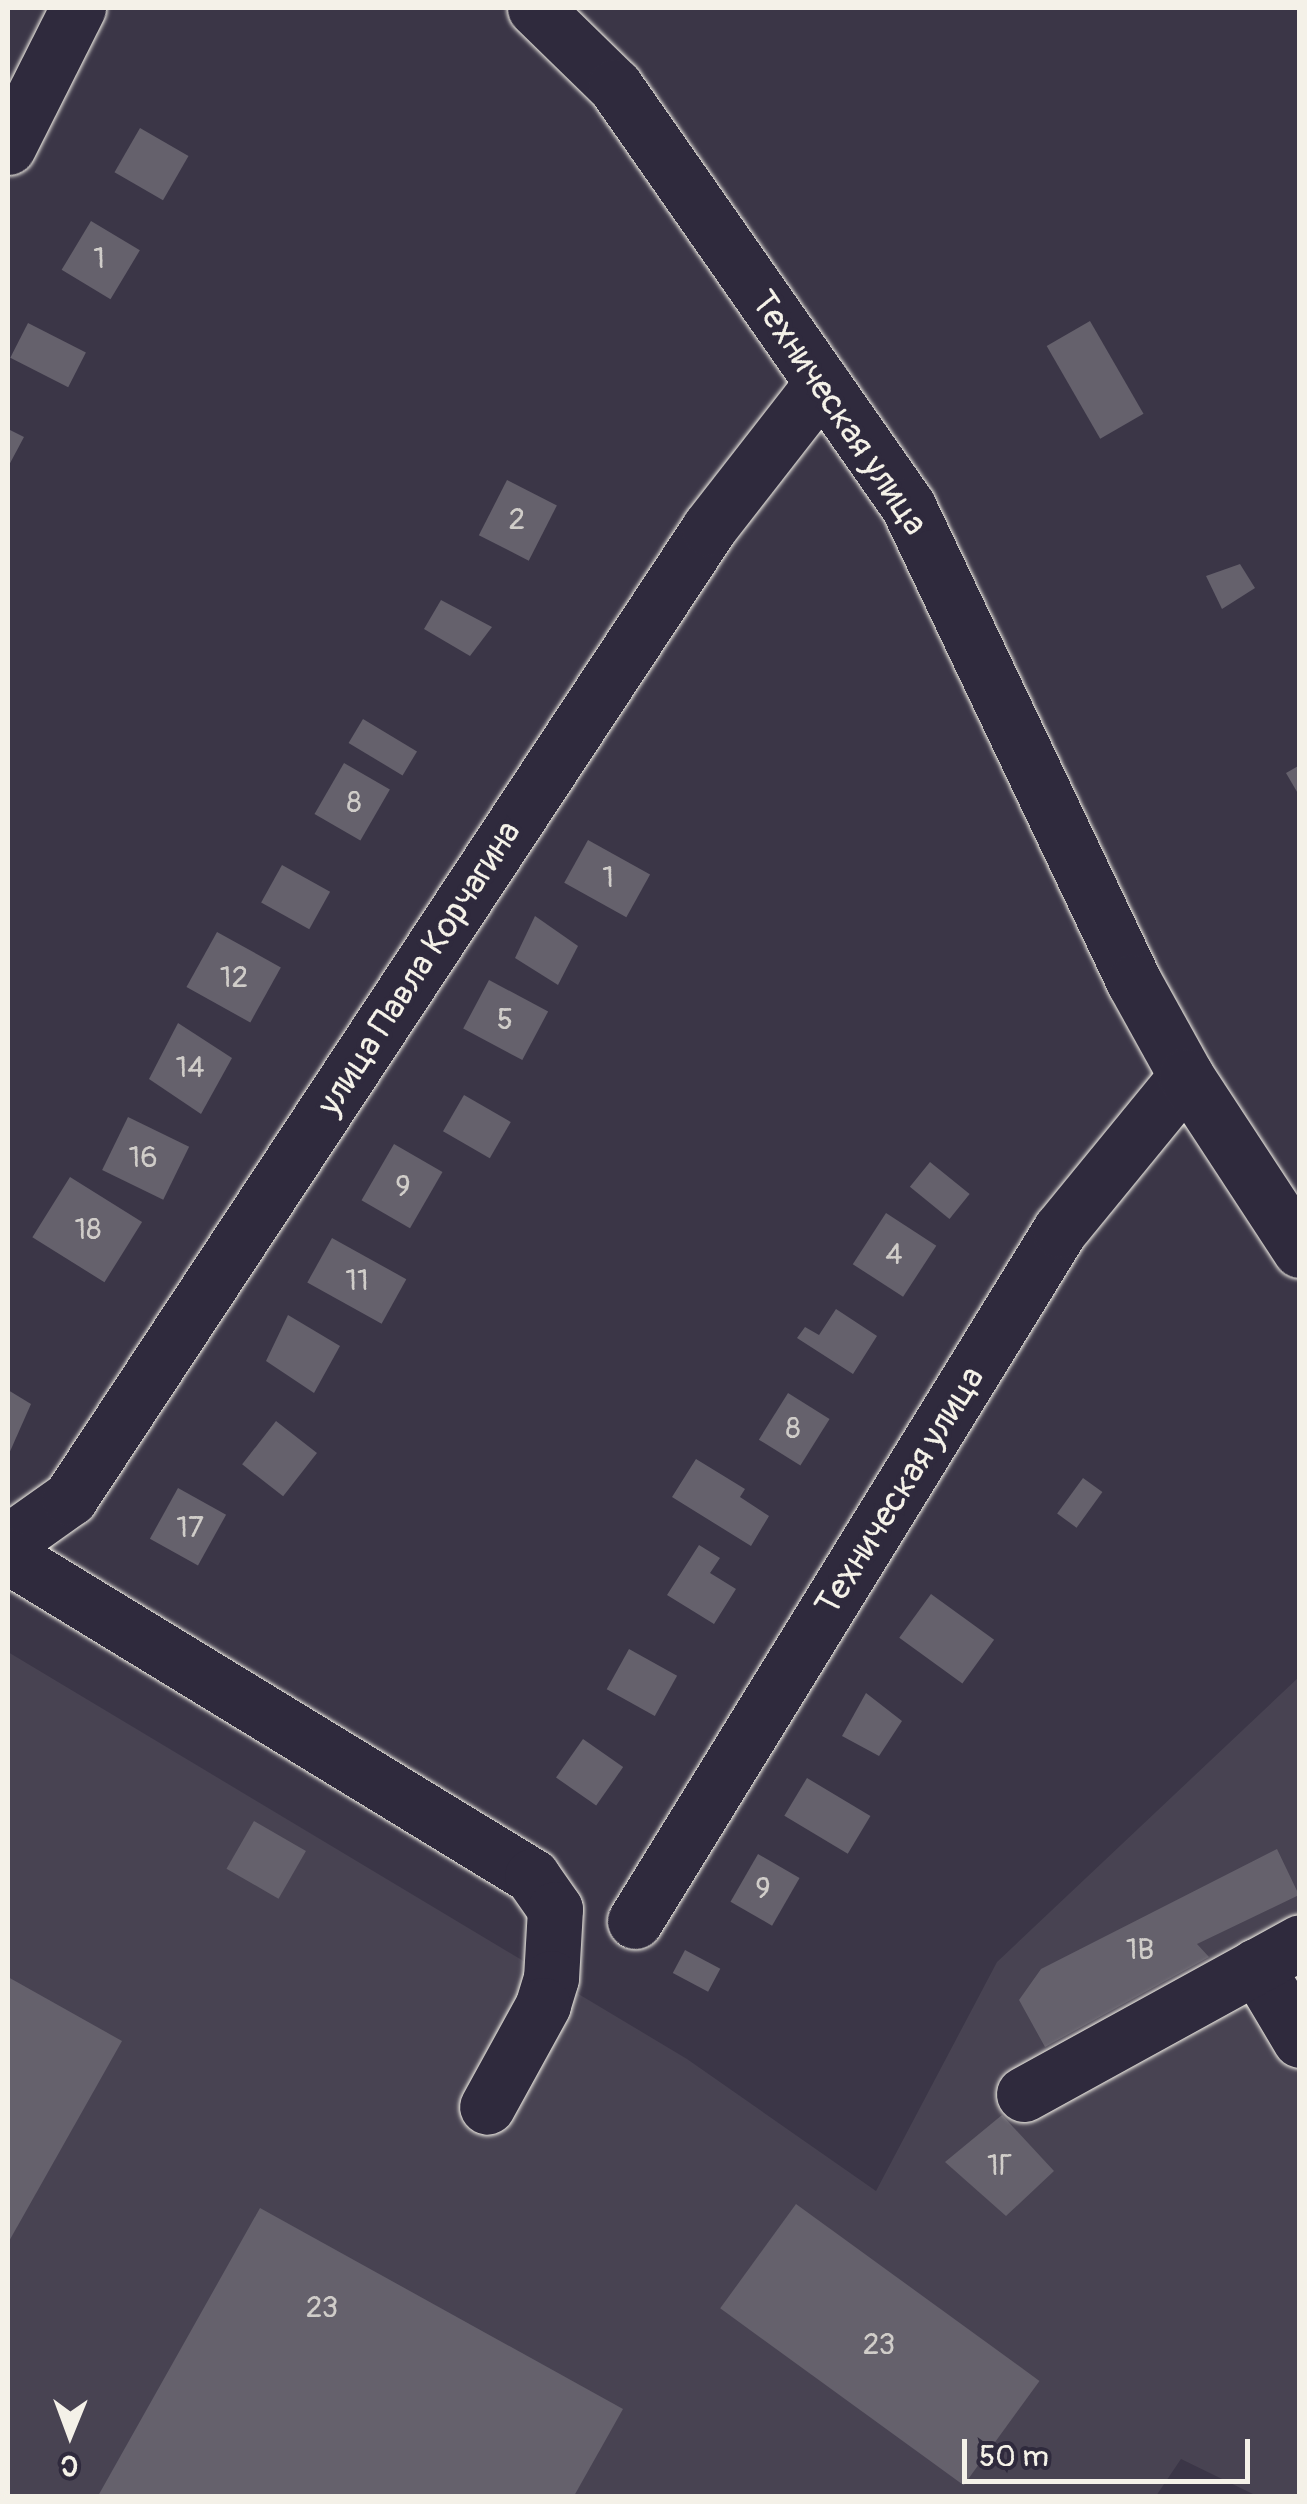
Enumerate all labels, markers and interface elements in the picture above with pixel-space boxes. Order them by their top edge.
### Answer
house number: 1 [93,241,105,277]
street label: Техническая улица [742,283,936,543]
house number: 2 [509,502,525,538]
house number: 8 [346,785,362,821]
street label: улица Павла Корчагина [308,813,530,1123]
house number: 1 [602,860,614,896]
house number: 12 [220,960,248,996]
house number: 5 [497,1002,513,1038]
house number: 14 [175,1050,205,1086]
house number: 16 [128,1140,158,1176]
house number: 9 [395,1169,411,1205]
house number: 18 [75,1212,101,1248]
house number: 4 [885,1237,903,1273]
house number: 11 [345,1263,369,1299]
street label: Техническая улица [807,1359,993,1623]
house number: 8 [785,1411,801,1447]
house number: 17 [176,1510,204,1546]
house number: 9 [755,1871,771,1907]
house number: 1В [1126,1932,1154,1968]
house number: 1Г [987,2148,1013,2184]
house number: 23 [306,2290,338,2326]
house number: 23 [863,2327,895,2363]
north arrow [20,2384,120,2484]
scale bar [967,2419,1254,2481]
text: 50 m [979,2438,1049,2475]
text: С [61,2447,78,2482]

